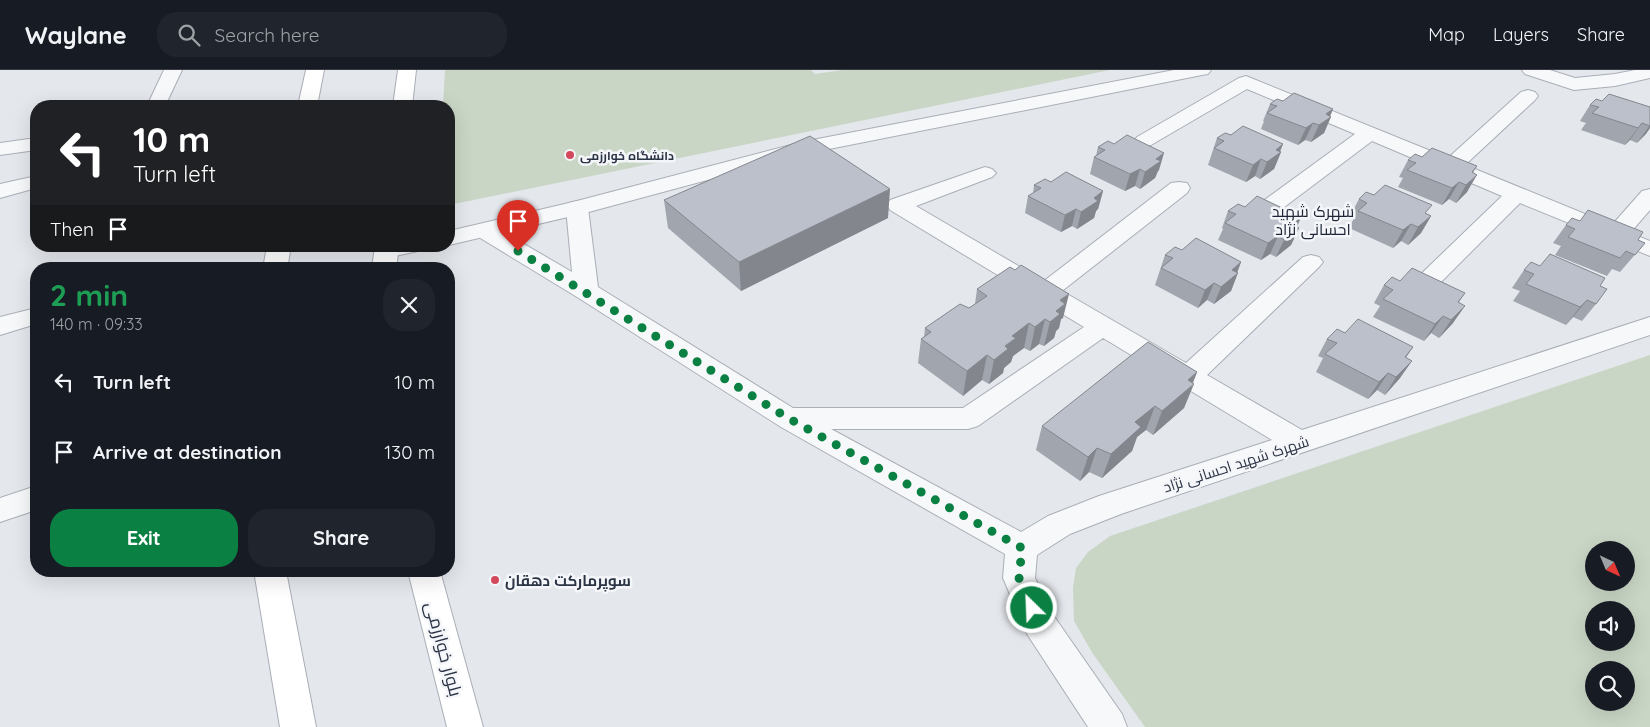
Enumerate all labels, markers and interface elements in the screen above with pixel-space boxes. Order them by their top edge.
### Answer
search box [157,12,507,57]
text: Waylane [25,20,127,50]
icon: search [175,21,203,49]
text: Search here [215,23,319,47]
text: Map [1428,23,1465,46]
text: Layers [1493,23,1549,46]
text: Share [1577,23,1625,46]
text: 10 m [133,117,210,161]
icon: left [50,120,115,185]
place label: دانشگاه خوارزمی [580,148,674,164]
marker: دانشگاه خوارزمی [564,149,576,161]
text: Turn left [133,160,216,188]
pin [497,200,539,251]
district label: شهرک شهید احسانی نژاد [1272,201,1354,240]
icon: arrive [504,207,532,235]
icon: arrive [104,215,132,243]
text: Then [50,217,94,241]
text: 2 min [50,276,128,314]
button: close [383,279,435,331]
text: 140 m · 09:33 [50,314,143,334]
icon: left [50,368,78,396]
text: Turn left [93,370,171,394]
text: 10 m [394,370,435,394]
street label: شهرک شهید احسانی نژاد [1161,431,1312,498]
icon: arrive [50,438,78,466]
text: Arrive at destination [93,440,282,464]
text: 130 m [384,440,435,464]
button: Exit [50,509,238,567]
button: Share [248,509,435,567]
north arrow [1585,541,1635,591]
map controls [1585,541,1635,711]
place label: سوپرمارکت دهقان [505,571,631,592]
marker: سوپرمارکت دهقان [489,574,501,586]
position arrow [1005,581,1057,633]
street label: بلوار خوارزمی [420,599,468,699]
button: sound [1585,601,1635,651]
button: search [1585,661,1635,711]

